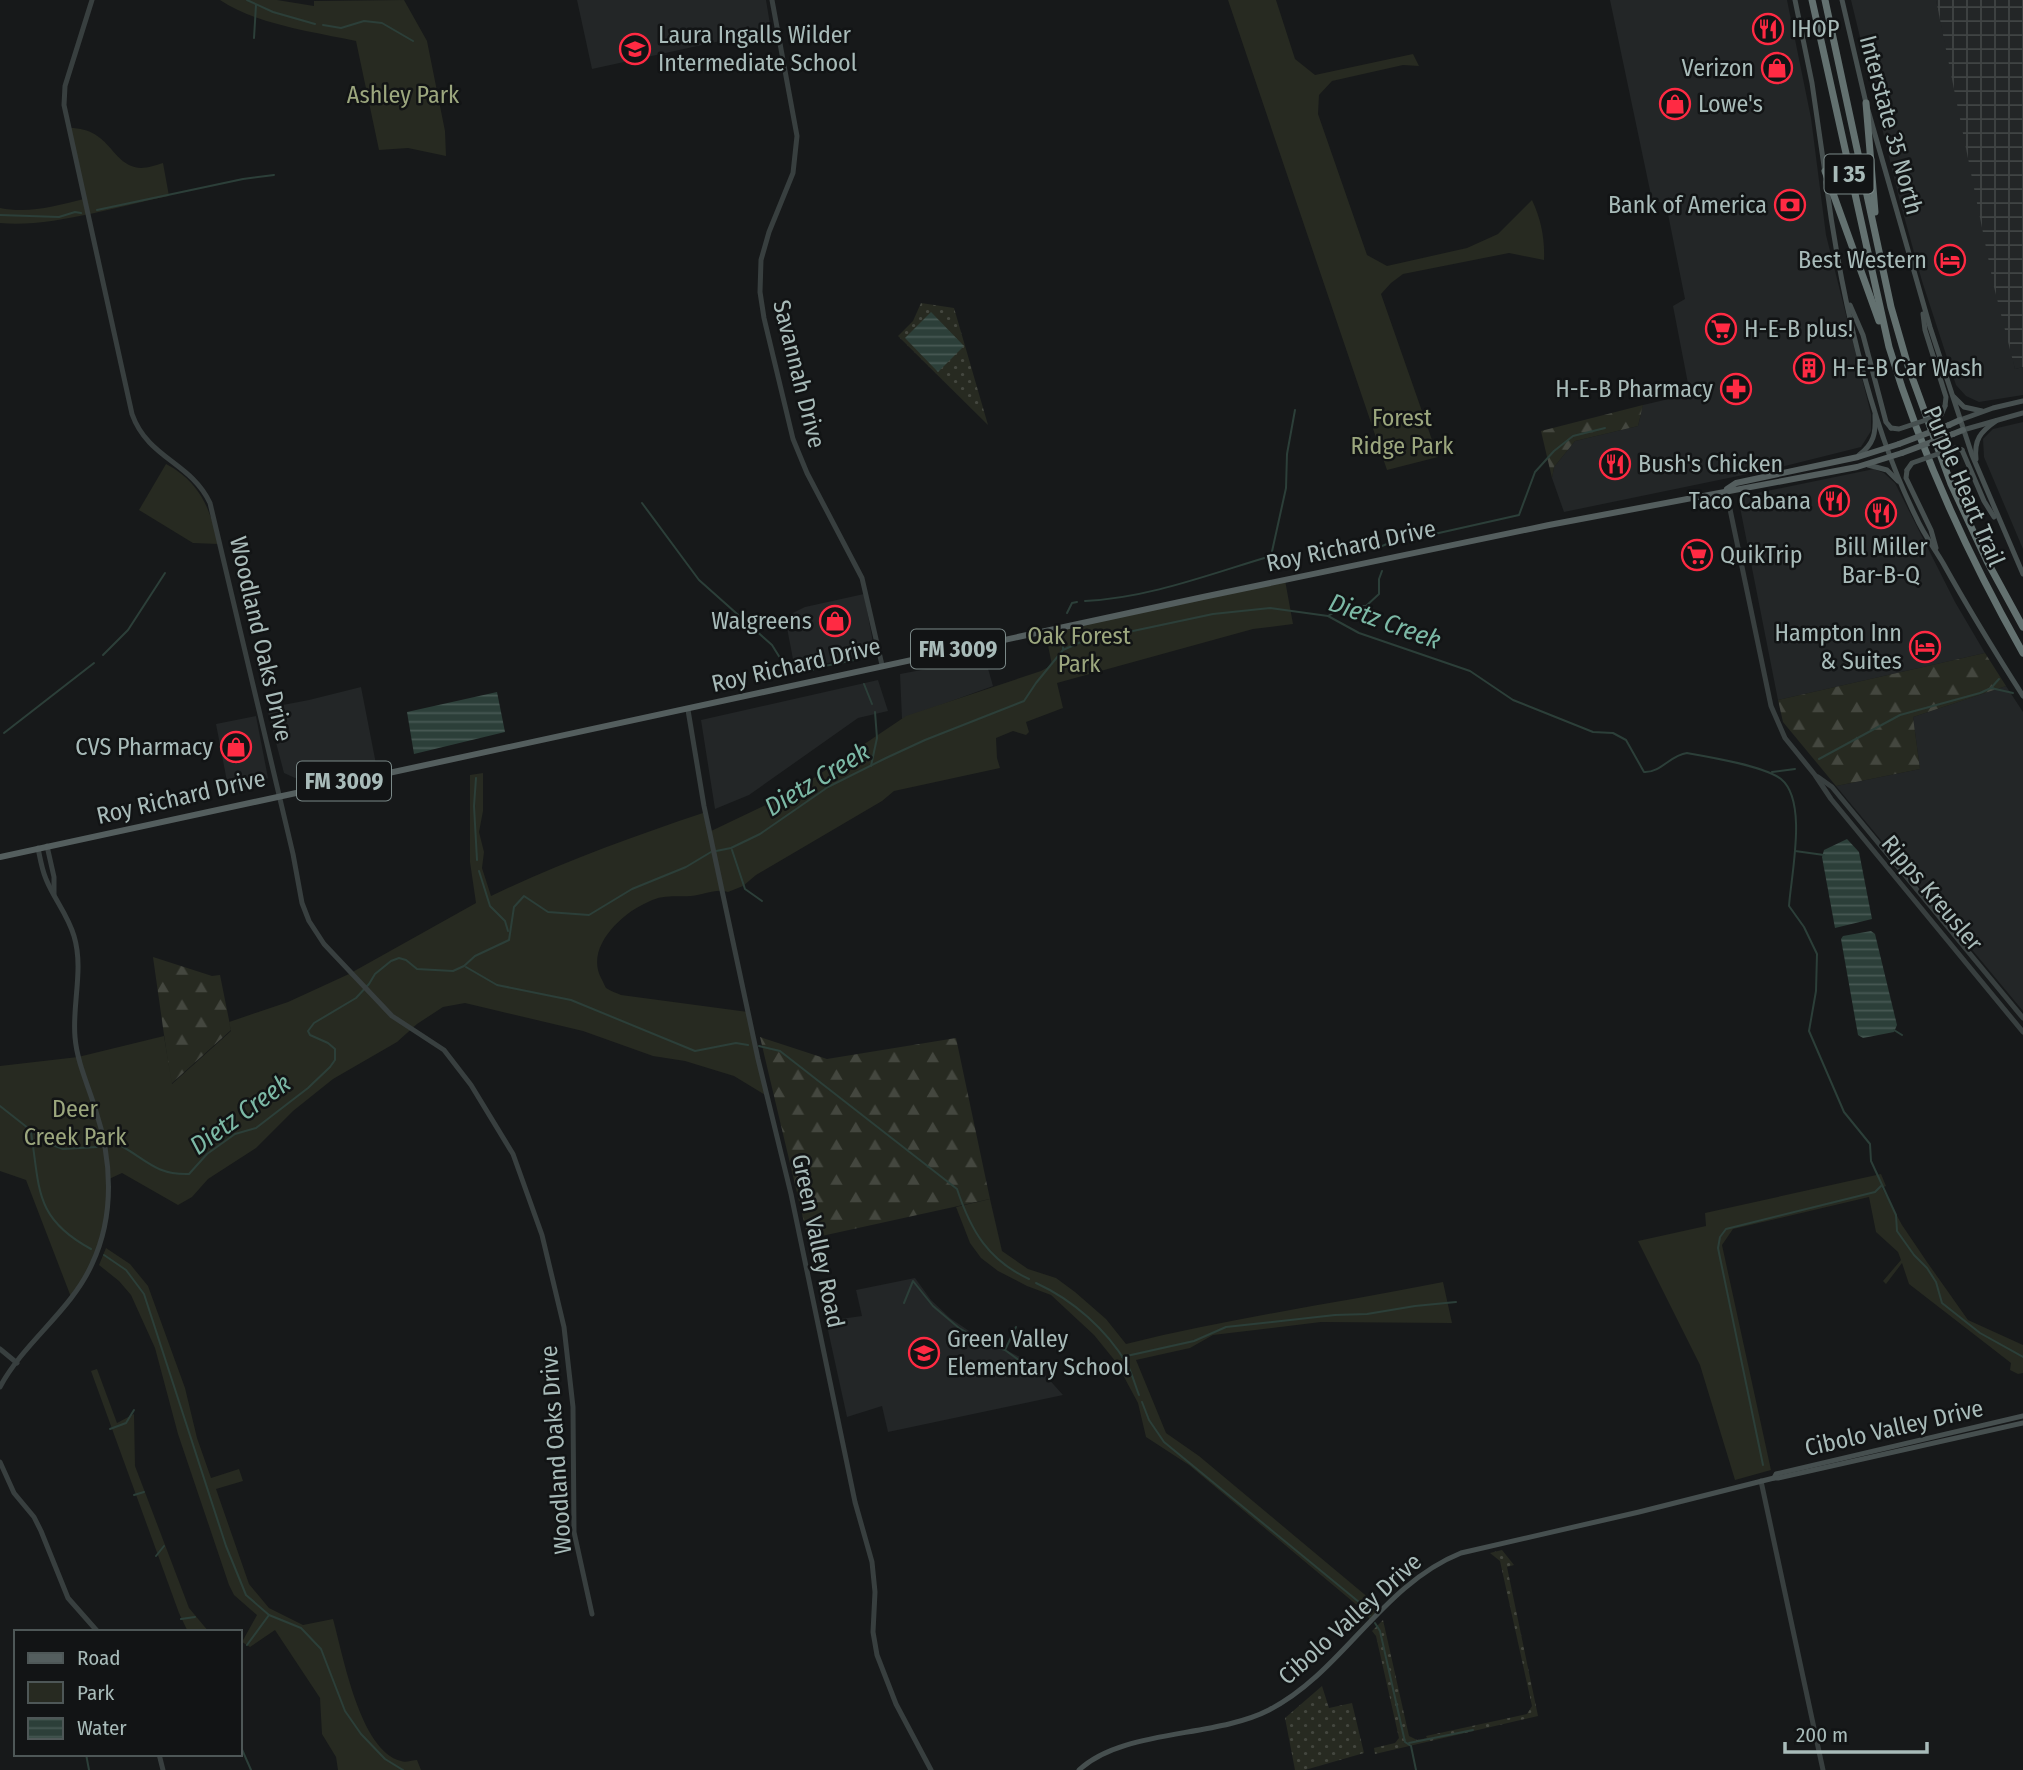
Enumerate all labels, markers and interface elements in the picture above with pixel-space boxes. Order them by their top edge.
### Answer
restaurant icon: IHOP [1751,12,1785,46]
place label: IHOP [1791,15,1839,43]
place label: Laura Ingalls Wilder Intermediate School [658,21,857,77]
school or university icon: Laura Ingalls Wilder Intermediate School [618,32,652,66]
street label: Interstate 35 North [1854,32,1928,218]
shop icon: Verizon [1760,51,1794,85]
place label: Verizon [1682,54,1754,82]
park label: Ashley Park [347,81,460,109]
shop icon: Lowe's [1658,87,1692,121]
place label: Lowe's [1698,90,1763,118]
road number: I 35 [1825,154,1874,194]
bank icon: Bank of America [1773,188,1807,222]
place label: Bank of America [1608,191,1767,219]
hotel icon: Best Western [1933,243,1967,277]
place label: Best Western [1798,246,1927,274]
street label: Savannah Drive [767,297,831,451]
supermarket icon: H-E-B plus! [1704,312,1738,346]
place label: H-E-B plus! [1744,315,1853,343]
building icon: H-E-B Car Wash [1792,351,1826,385]
place label: H-E-B Car Wash [1832,354,1983,382]
pharmacy icon: H-E-B Pharmacy [1719,372,1753,406]
place label: H-E-B Pharmacy [1555,375,1713,403]
street label: Purple Heart Trail [1918,402,2010,570]
park label: Forest Ridge Park [1350,404,1454,460]
restaurant icon: Bush's Chicken [1598,447,1632,481]
place label: Bush's Chicken [1638,450,1783,478]
restaurant icon: Taco Cabana [1817,484,1851,518]
place label: Taco Cabana [1689,487,1811,515]
restaurant icon: Bill Miller Bar-B-Q [1864,496,1898,530]
street label: Roy Richard Drive [1264,514,1438,578]
place label: Bill Miller Bar-B-Q [1834,533,1928,589]
street label: Woodland Oaks Drive [224,534,298,744]
supermarket icon: QuikTrip [1680,538,1714,572]
place label: QuikTrip [1720,541,1802,569]
water label: Dietz Creek [1324,587,1445,656]
shop icon: Walgreens [818,604,852,638]
place label: Walgreens [711,607,812,635]
place label: Hampton Inn & Suites [1774,619,1902,675]
park label: Oak Forest Park [1027,622,1131,678]
road number: FM 3009 [911,629,1005,668]
hotel icon: Hampton Inn & Suites [1908,630,1942,664]
street label: Roy Richard Drive [709,632,883,698]
shop icon: CVS Pharmacy [219,730,253,764]
place label: CVS Pharmacy [75,733,213,761]
water label: Dietz Creek [759,736,876,823]
road number: FM 3009 [297,762,391,800]
street label: Roy Richard Drive [94,764,268,830]
street label: Ripps Kreusler [1876,830,1989,957]
water label: Dietz Creek [184,1067,297,1161]
park label: Deer Creek Park [24,1095,127,1151]
street label: Green Valley Road [786,1152,850,1330]
place label: Green Valley Elementary School [947,1325,1130,1381]
school or university icon: Green Valley Elementary School [907,1336,941,1370]
street label: Woodland Oaks Drive [535,1345,577,1555]
street label: Cibolo Valley Drive [1802,1394,1986,1462]
street label: Cibolo Valley Drive [1273,1548,1427,1690]
legend [14,1630,242,1756]
text: Road [77,1645,121,1671]
text: Park [77,1680,115,1706]
scale bar [1785,1710,1927,1754]
text: Water [77,1715,127,1741]
text: 200 m [1796,1722,1848,1748]

